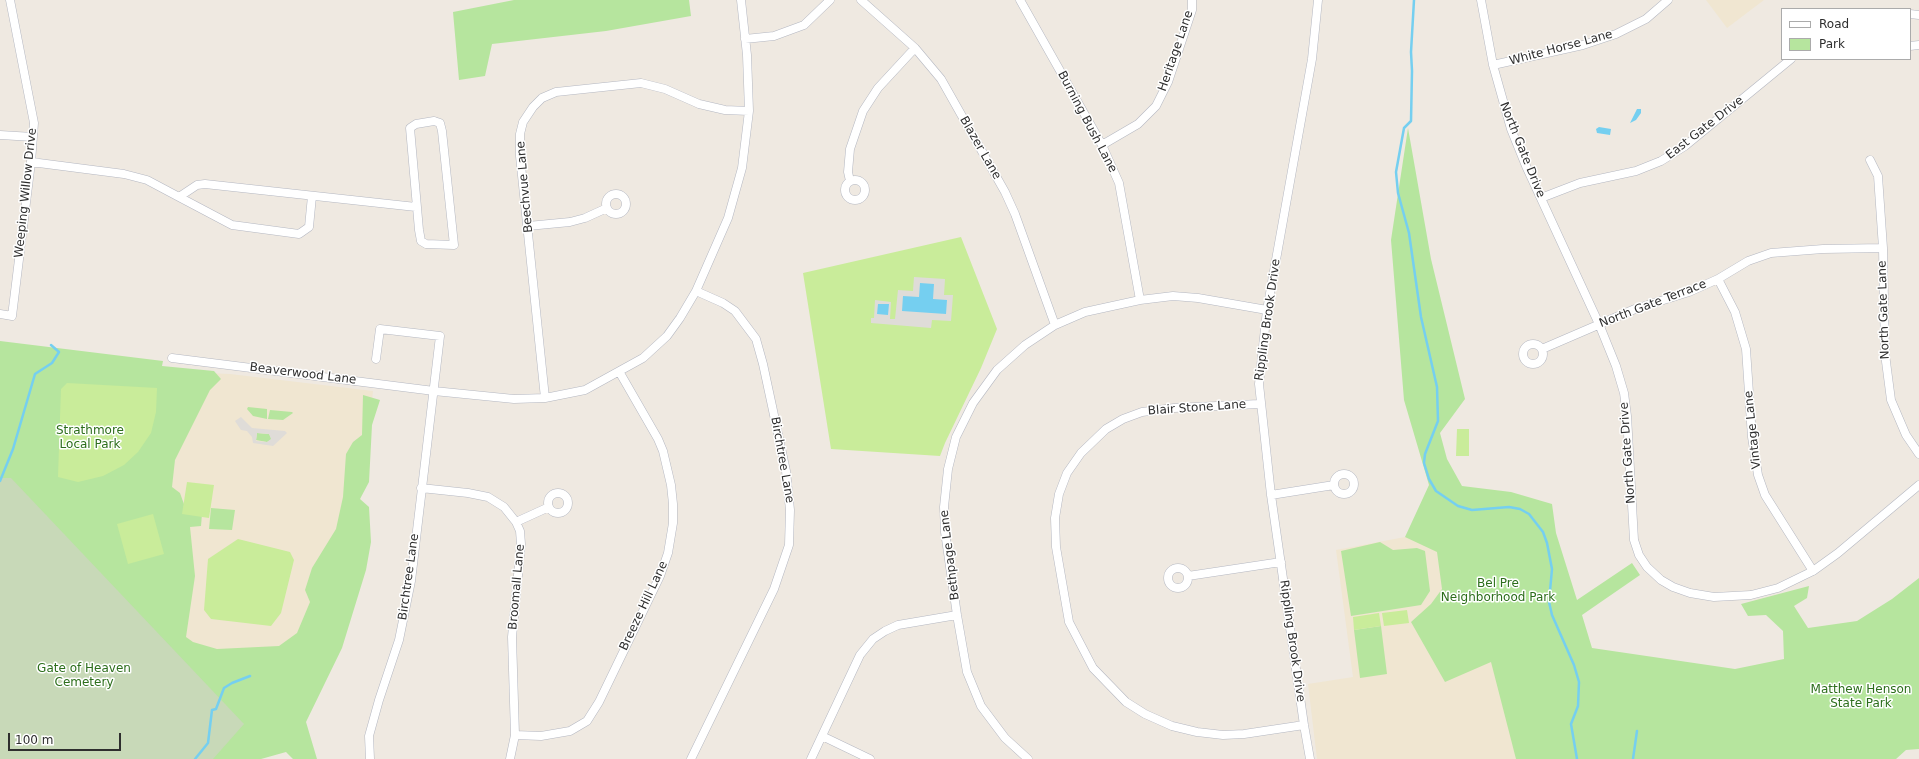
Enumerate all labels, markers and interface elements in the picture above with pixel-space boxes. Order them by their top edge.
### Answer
legend [1781,8,1911,60]
street label: Heritage Lane [1155,9,1197,93]
text: Road [1819,17,1849,31]
street label: White Horse Lane [1508,27,1614,69]
text: Park [1819,37,1845,51]
street label: Burning Bush Lane [1054,69,1120,175]
street label: East Gate Drive [1663,93,1747,163]
street label: North Gate Drive [1496,100,1548,200]
street label: Blazer Lane [956,114,1004,182]
street label: Weeping Willow Drive [12,127,40,259]
street label: Beechvue Lane [514,140,536,234]
street label: Rippling Brook Drive [1252,258,1284,382]
street label: North Gate Lane [1875,260,1893,360]
street label: North Gate Terrace [1597,277,1709,331]
street label: Beaverwood Lane [249,360,357,388]
street label: Vintage Lane [1742,390,1764,470]
street label: Blair Stone Lane [1147,397,1247,419]
street label: North Gate Drive [1617,402,1639,504]
street label: Birchtree Lane [767,416,797,504]
park label: Strathmore Local Park [56,424,124,452]
street label: Bethpage Lane [937,509,963,601]
street label: Birchtree Lane [396,533,422,621]
street label: Broomall Lane [506,543,528,631]
street label: Breeze Hill Lane [617,559,671,653]
park label: Bel Pre Neighborhood Park [1441,577,1555,605]
street label: Rippling Brook Drive [1276,579,1308,703]
park label: Gate of Heaven Cemetery [37,662,131,690]
park label: Matthew Henson State Park [1811,683,1911,711]
scale bar [10,725,123,751]
text: 100 m [15,733,53,747]

